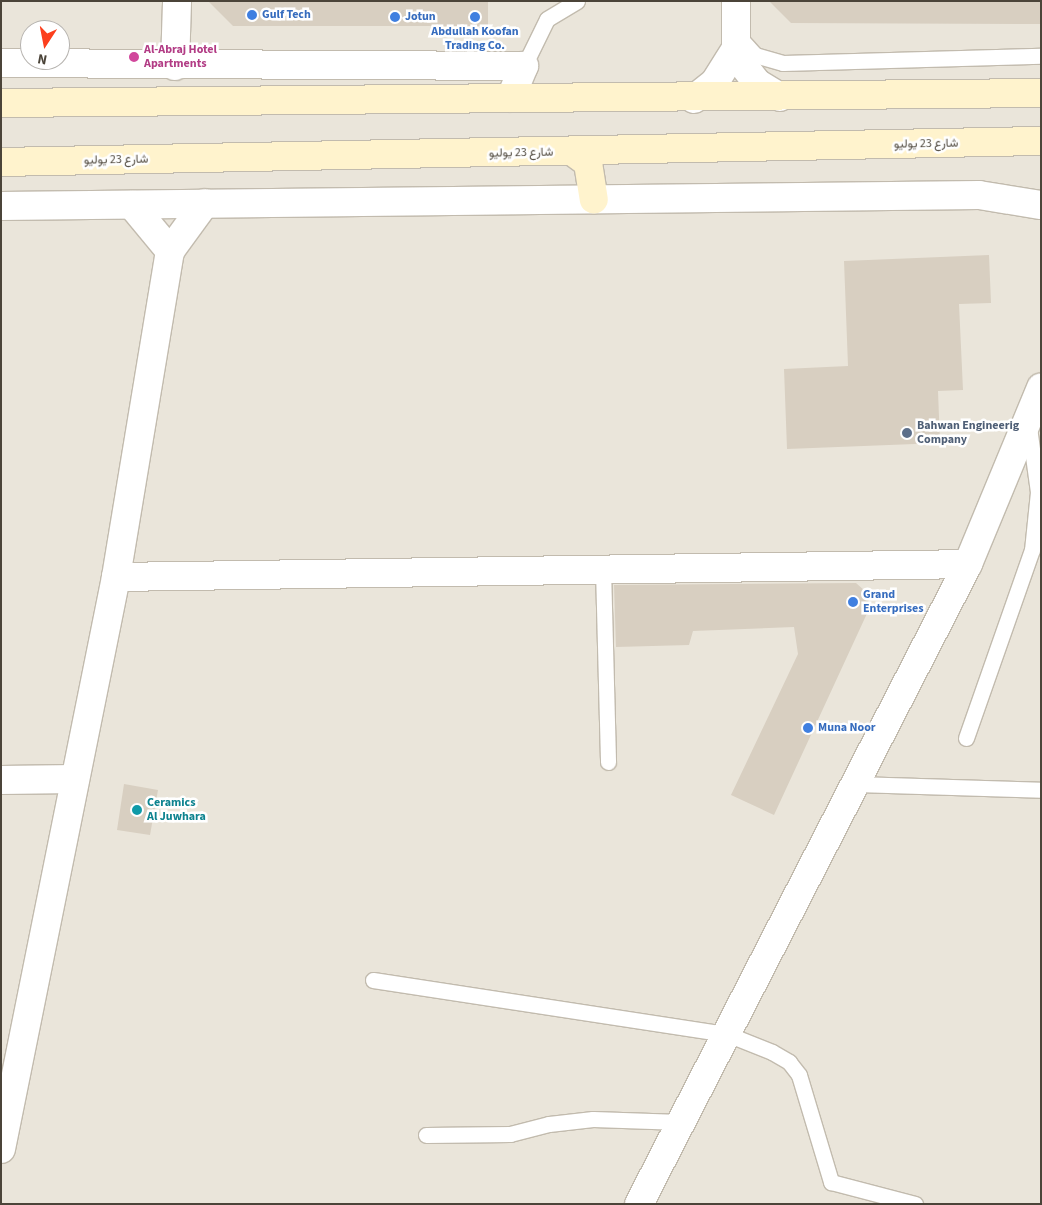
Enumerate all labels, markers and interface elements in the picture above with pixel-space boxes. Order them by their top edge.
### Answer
place label: Gulf Tech [262,8,311,22]
marker: Gulf Tech [246,9,258,21]
place label: Jotun [405,10,436,24]
marker: Jotun [389,11,401,23]
marker: Abdullah Koofan Trading Co. [469,11,481,23]
north arrow [20,20,70,70]
place label: Abdullah Koofan Trading Co. [431,25,519,53]
place label: Al-Abraj Hotel Apartments [144,43,217,71]
text: N [36,48,49,69]
marker: Al-Abraj Hotel Apartments [128,51,140,63]
street label: شارع 23 يوليو [894,136,958,152]
street label: شارع 23 يوليو [489,145,553,161]
street label: شارع 23 يوليو [84,152,148,168]
place label: Bahwan Engineerig Company [917,419,1019,447]
marker: Bahwan Engineerig Company [901,427,913,439]
place label: Grand Enterprises [863,588,924,616]
marker: Grand Enterprises [847,596,859,608]
place label: Muna Noor [818,721,876,735]
marker: Muna Noor [802,722,814,734]
place label: Ceramics Al Juwhara [147,796,206,824]
marker: Ceramics Al Juwhara [131,804,143,816]

